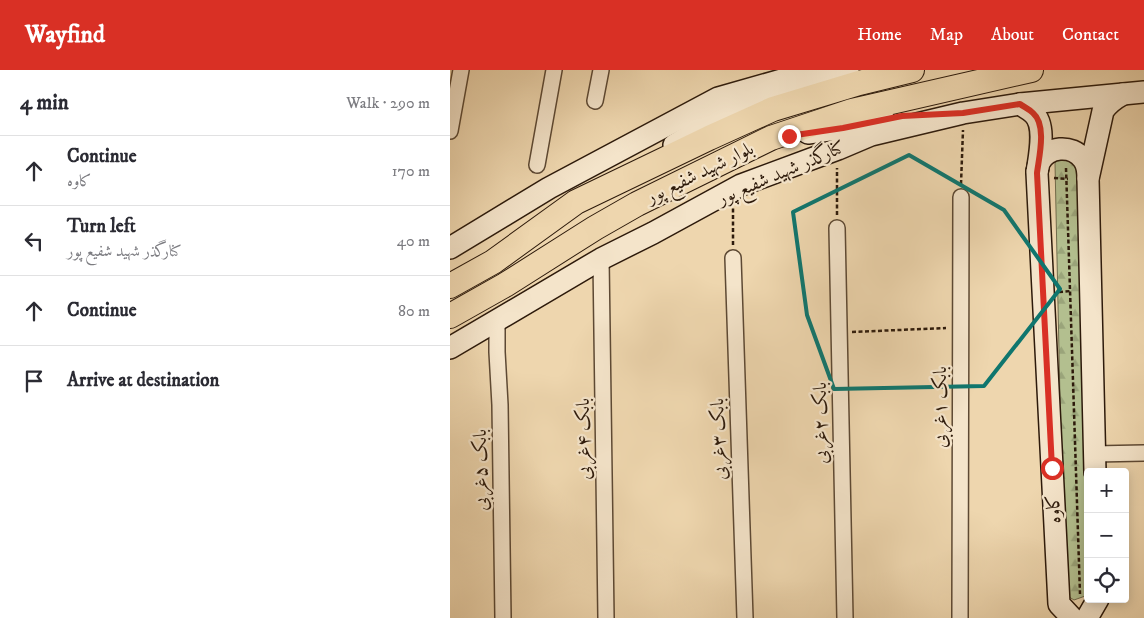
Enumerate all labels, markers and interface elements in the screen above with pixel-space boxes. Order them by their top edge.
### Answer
text: Wayfind [25,20,105,50]
text: Home [857,24,902,46]
text: Map [930,24,963,46]
text: About [991,24,1034,46]
text: Contact [1062,24,1119,46]
text: 4 min [20,90,69,116]
text: Walk · 290 m [346,93,430,113]
route end [778,125,801,148]
street label: کنارگذر شهید شفیع پور [711,133,850,216]
street label: بلوار شهید شفیع پور [641,137,760,214]
text: Continue [67,145,137,168]
icon: ahead [20,157,48,185]
text: 170 m [392,161,430,181]
text: کاوه [67,171,92,191]
text: Turn left [67,215,136,238]
icon: left [20,227,48,255]
text: 40 m [397,231,430,251]
text: کنارگذر شهید شفیع پور [67,241,182,261]
icon: ahead [20,297,48,325]
text: Continue [67,299,137,322]
text: 80 m [398,301,430,321]
street label: بابک ۱غربی [929,366,954,448]
icon: arrive [20,367,48,395]
text: Arrive at destination [67,369,219,392]
street label: بابک ۲غربی [809,382,835,464]
street label: بابک ۴غربی [572,398,598,480]
street label: بابک ۳غربی [706,398,734,480]
street label: بابک ۵غربی [469,429,495,511]
route start [1041,457,1064,480]
map controls [1084,468,1129,603]
button: + [1084,468,1129,513]
street label: کاوه [1042,494,1066,524]
button: − [1084,513,1129,558]
button: locate [1084,558,1129,603]

